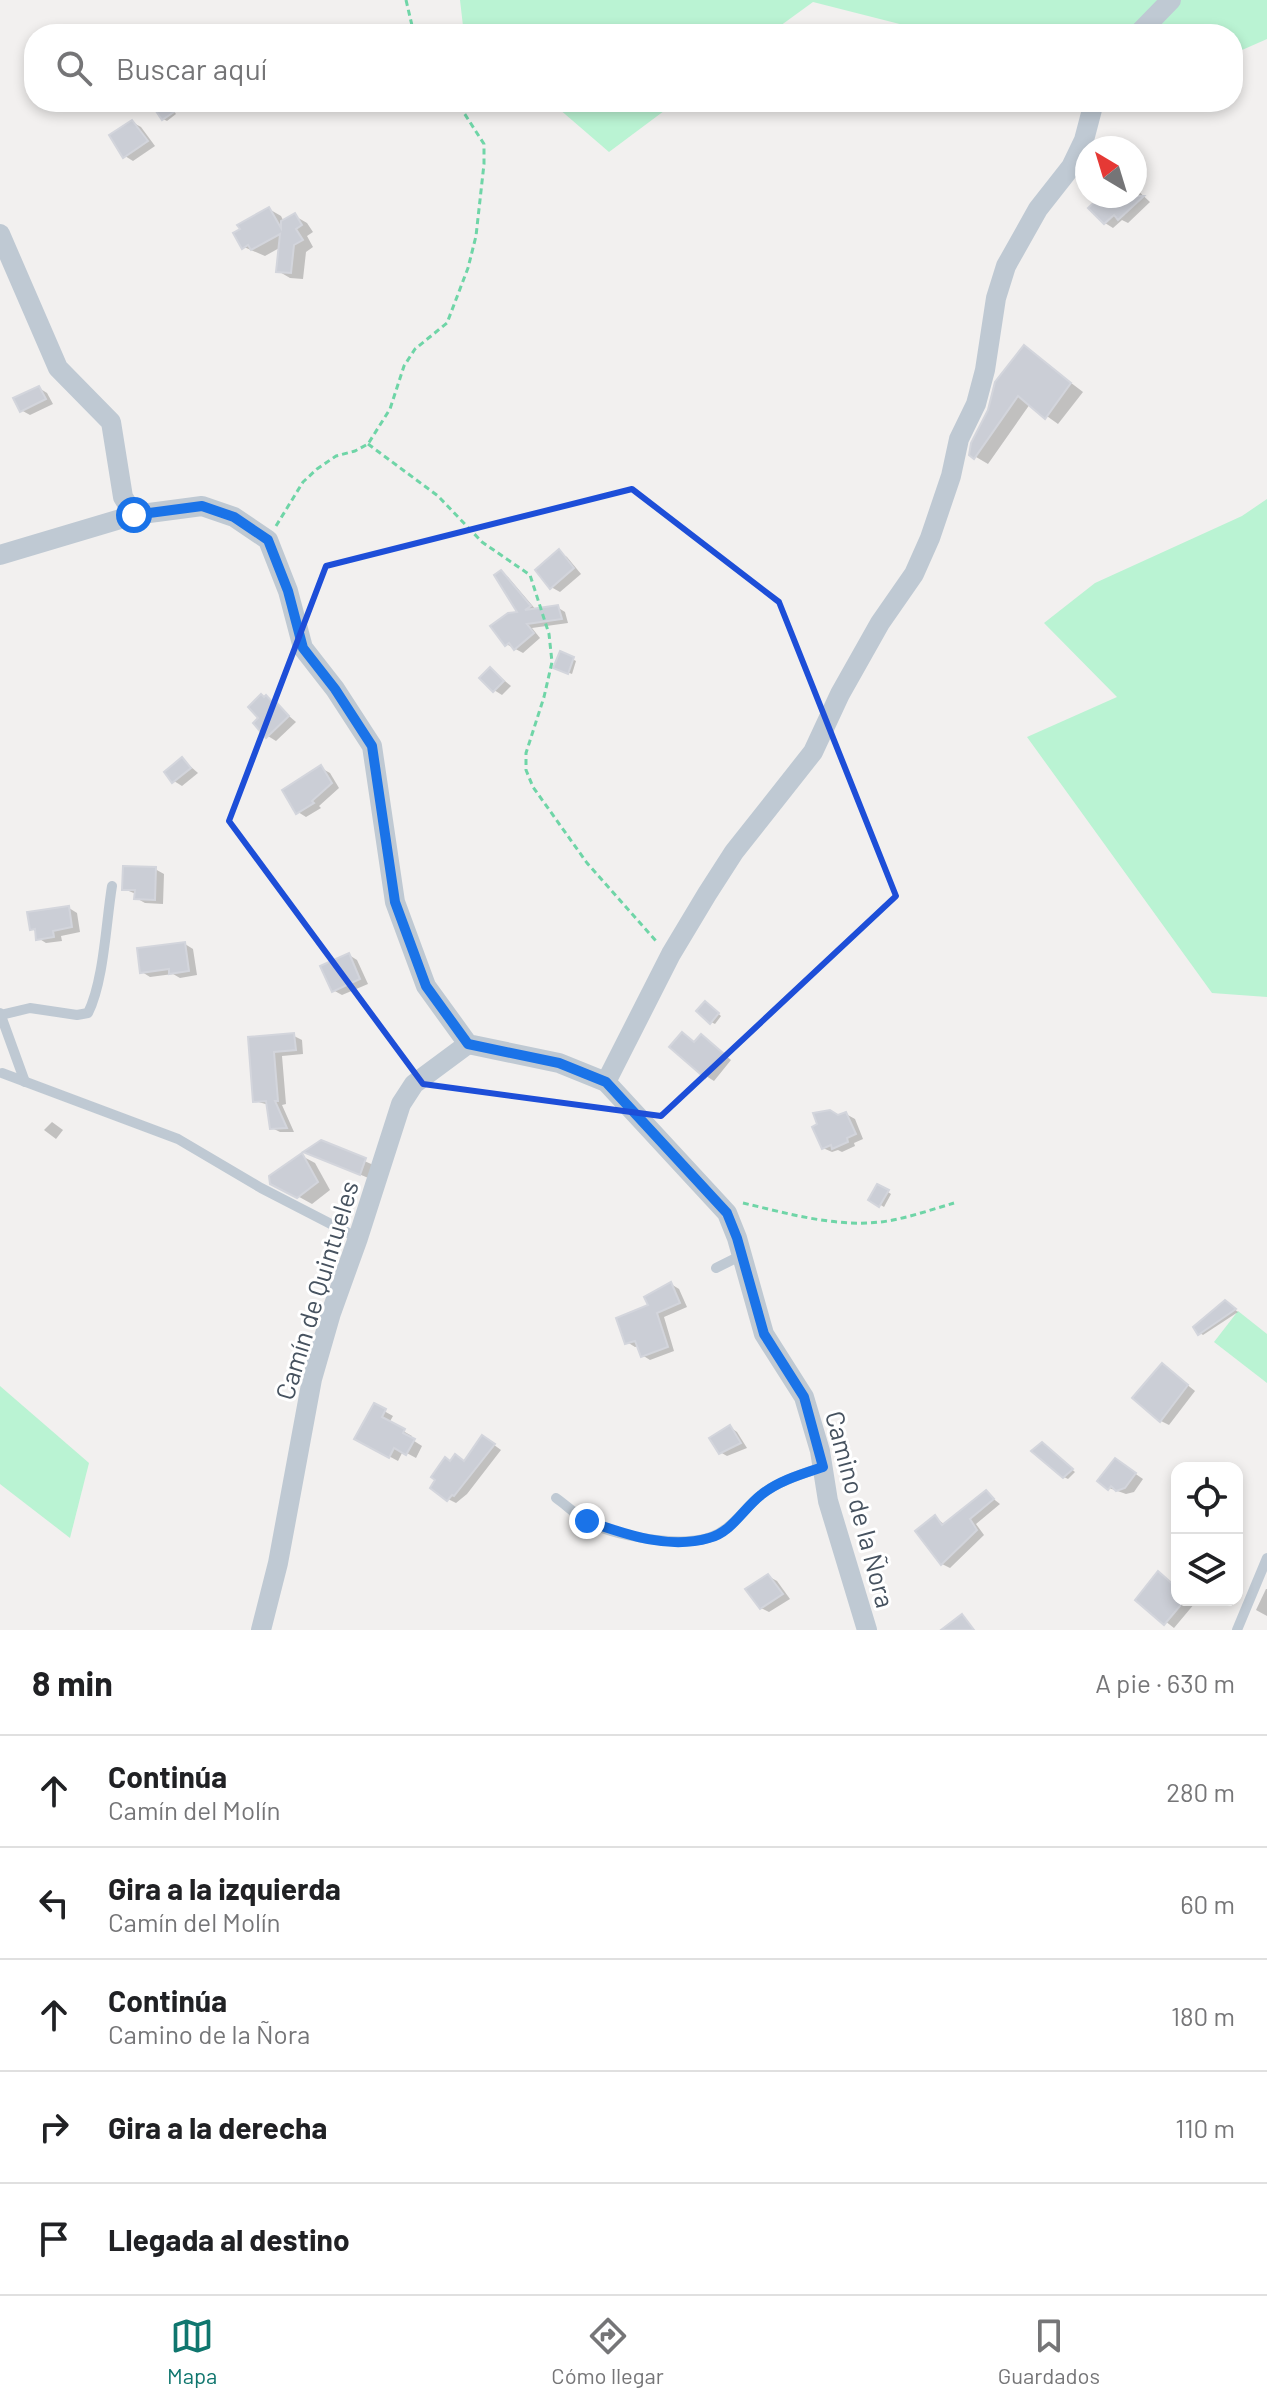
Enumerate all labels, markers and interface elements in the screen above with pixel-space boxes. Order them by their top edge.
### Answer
search box [24,24,1243,112]
icon: search [52,46,96,90]
text: Buscar aquí [116,50,267,86]
north arrow [1075,136,1147,208]
route start [116,497,152,533]
street label: Camín de Quintueles [268,1177,364,1403]
street label: Camino de la Ñora [820,1407,902,1611]
map controls [1171,1462,1243,1606]
button: locate [1171,1462,1243,1534]
route end [569,1503,605,1539]
button: layers [1171,1534,1243,1606]
text: 8 min [32,1662,113,1703]
text: A pie · 630 m [1095,1667,1235,1698]
text: Continúa [108,1758,227,1794]
icon: ahead [32,1769,76,1813]
text: 280 m [1166,1776,1235,1807]
text: Camín del Molín [108,1794,281,1825]
text: Gira a la izquierda [108,1870,341,1906]
icon: left [32,1881,76,1925]
text: 60 m [1180,1888,1235,1919]
text: Camín del Molín [108,1906,281,1937]
text: Continúa [108,1982,227,2018]
icon: ahead [32,1993,76,2037]
text: 180 m [1171,2000,1235,2031]
text: Camino de la Ñora [108,2018,310,2049]
icon: right [32,2105,76,2149]
text: Gira a la derecha [108,2109,327,2145]
text: 110 m [1175,2112,1235,2143]
icon: arrive [32,2217,76,2261]
text: Llegada al destino [108,2221,350,2257]
tab: Mapa [167,2314,217,2388]
tab: Cómo llegar [551,2314,664,2388]
tab: Guardados [998,2314,1100,2388]

